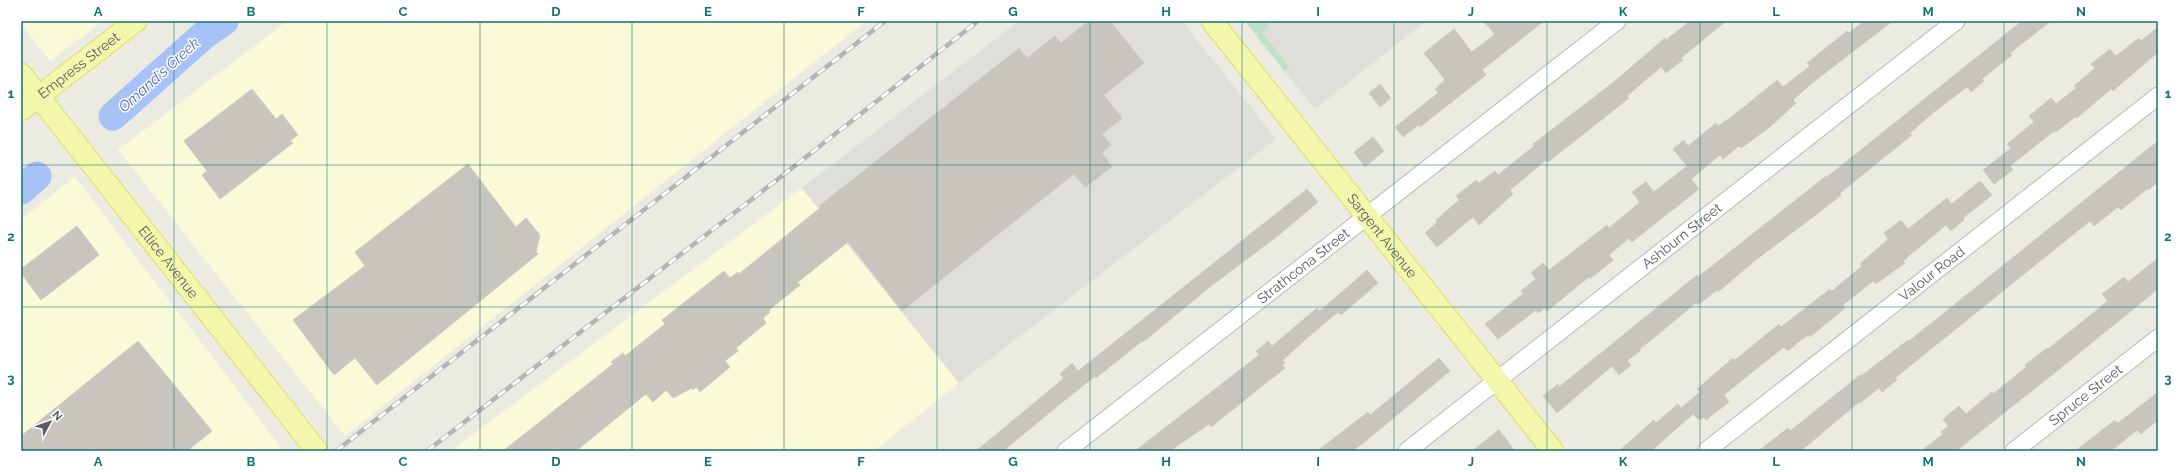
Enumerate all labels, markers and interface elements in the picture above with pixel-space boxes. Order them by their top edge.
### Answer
text: A [94,4,103,19]
text: B [247,4,256,19]
text: C [399,4,408,19]
text: D [551,4,561,19]
text: E [704,4,712,19]
text: F [857,4,865,19]
text: G [1008,4,1018,19]
text: H [1161,4,1171,19]
text: I [1316,4,1320,19]
text: J [1468,4,1474,19]
text: K [1619,4,1628,19]
text: L [1772,4,1780,19]
text: M [1922,4,1934,19]
text: N [2076,4,2086,19]
street label: Empress Street [35,29,123,102]
water label: Omand's Creek [115,34,203,116]
text: 1 [8,86,15,101]
text: 1 [2165,86,2172,101]
street label: Sargent Avenue [1344,190,1420,281]
street label: Ashburn Street [1639,199,1725,272]
street label: Ellice Avenue [135,223,202,301]
street label: Strathcona Street [1254,225,1353,307]
text: 2 [7,229,15,244]
text: 2 [2164,229,2172,244]
street label: Valour Road [1896,243,1968,304]
street label: Spruce Street [2046,361,2126,428]
text: 3 [7,371,15,386]
text: 3 [2164,371,2172,386]
north arrow [30,402,70,442]
text: N [50,408,65,423]
text: A [94,454,103,469]
text: B [247,454,256,469]
text: C [399,454,408,469]
text: D [551,454,561,469]
text: E [704,454,712,469]
text: F [857,454,865,469]
text: G [1008,454,1018,469]
text: H [1161,454,1171,469]
text: I [1316,454,1320,469]
text: J [1468,454,1474,469]
text: K [1619,454,1628,469]
text: L [1772,454,1780,469]
text: M [1922,454,1934,469]
text: N [2076,454,2086,469]

